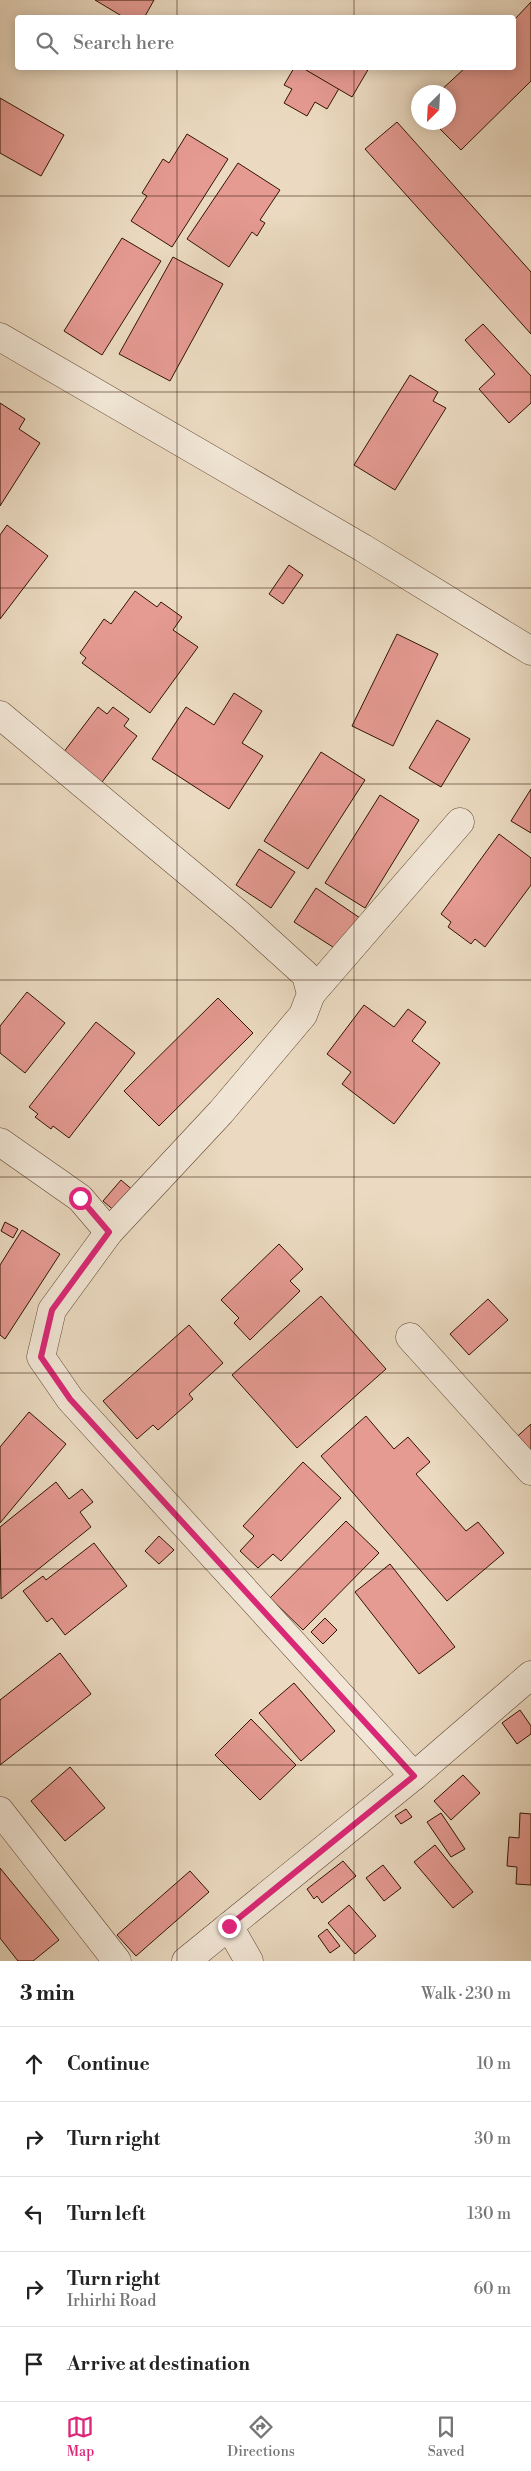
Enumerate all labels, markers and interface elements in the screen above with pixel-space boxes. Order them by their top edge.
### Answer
search box [15,15,516,70]
icon: search [33,29,61,57]
text: Search here [73,31,174,55]
north arrow [411,85,456,130]
route start [69,1187,92,1210]
route end [218,1915,241,1938]
text: 3 min [20,1981,75,2007]
text: Walk · 230 m [421,1984,511,2004]
icon: ahead [20,2050,48,2078]
text: Continue [67,2052,150,2076]
text: 10 m [477,2054,511,2074]
icon: right [20,2125,48,2153]
text: Turn right [67,2127,160,2151]
text: 30 m [474,2129,511,2149]
icon: left [20,2200,48,2228]
text: Turn left [67,2202,146,2226]
text: 130 m [467,2204,511,2224]
text: Turn right [67,2267,160,2291]
icon: right [20,2275,48,2303]
text: 60 m [473,2279,511,2299]
text: Irhirhi Road [67,2291,156,2311]
icon: arrive [20,2350,48,2378]
text: Arrive at destination [67,2352,250,2376]
tab: Map [66,2413,94,2461]
tab: Directions [227,2413,295,2461]
tab: Saved [428,2413,465,2461]

